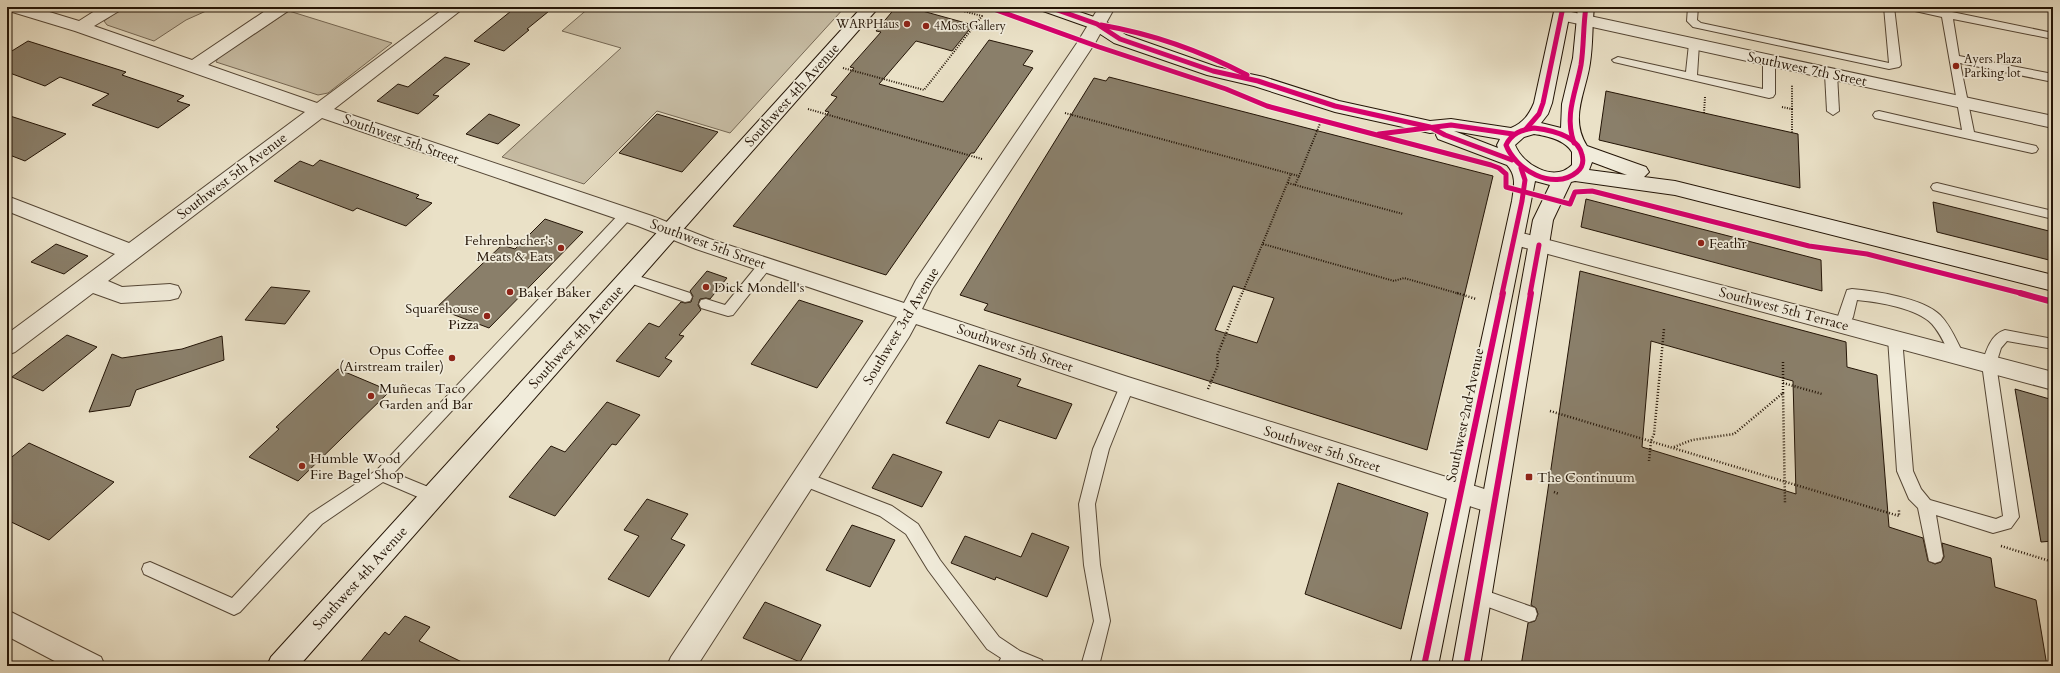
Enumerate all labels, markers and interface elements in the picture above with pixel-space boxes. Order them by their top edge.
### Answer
place label: WARPHaus [835,16,899,32]
place label: 4Most Gallery [934,18,1007,34]
marker: WARPHaus [902,19,912,29]
marker: 4Most Gallery [921,21,931,31]
street label: Southwest 4th Avenue [740,39,844,151]
street label: Southwest 7th Street [1746,47,1869,91]
place label: Ayers Plaza Parking lot [1964,51,2023,81]
marker: Ayers Plaza Parking lot [1951,61,1961,71]
street label: Southwest 5th Street [341,109,462,169]
street label: Southwest 5th Avenue [173,128,291,224]
street label: Southwest 5th Street [648,214,769,274]
place label: Fehrenbacher's Meats & Eats [465,231,553,266]
place label: Feathr [1709,234,1747,253]
marker: Feathr [1696,238,1706,248]
marker: Fehrenbacher's Meats & Eats [556,243,566,253]
street label: Southwest 3rd Avenue [858,264,944,388]
place label: Dick Mondell's [714,278,805,297]
street label: Southwest 4th Avenue [524,281,628,393]
marker: Dick Mondell's [701,282,711,292]
place label: Baker Baker [518,283,592,302]
street label: Southwest 5th Terrace [1717,283,1851,335]
marker: Baker Baker [505,287,515,297]
place label: Squarehouse Pizza [405,299,479,334]
marker: Squarehouse Pizza [482,311,492,321]
street label: Southwest 5th Street [954,319,1076,377]
place label: Opus Coffee (Airstream trailer) [339,341,444,376]
street label: Southwest 2nd Avenue [1442,346,1488,484]
marker: Opus Coffee (Airstream trailer) [447,353,457,363]
place label: Muñecas Taco Garden and Bar [379,379,474,414]
marker: Muñecas Taco Garden and Bar [366,391,376,401]
street label: Southwest 5th Street [1261,421,1383,477]
place label: Humble Wood Fire Bagel Shop [310,449,404,484]
marker: Humble Wood Fire Bagel Shop [297,461,307,471]
place label: The Continuum [1537,468,1635,487]
marker: The Continuum [1524,472,1534,482]
street label: Southwest 4th Avenue [308,522,412,634]

